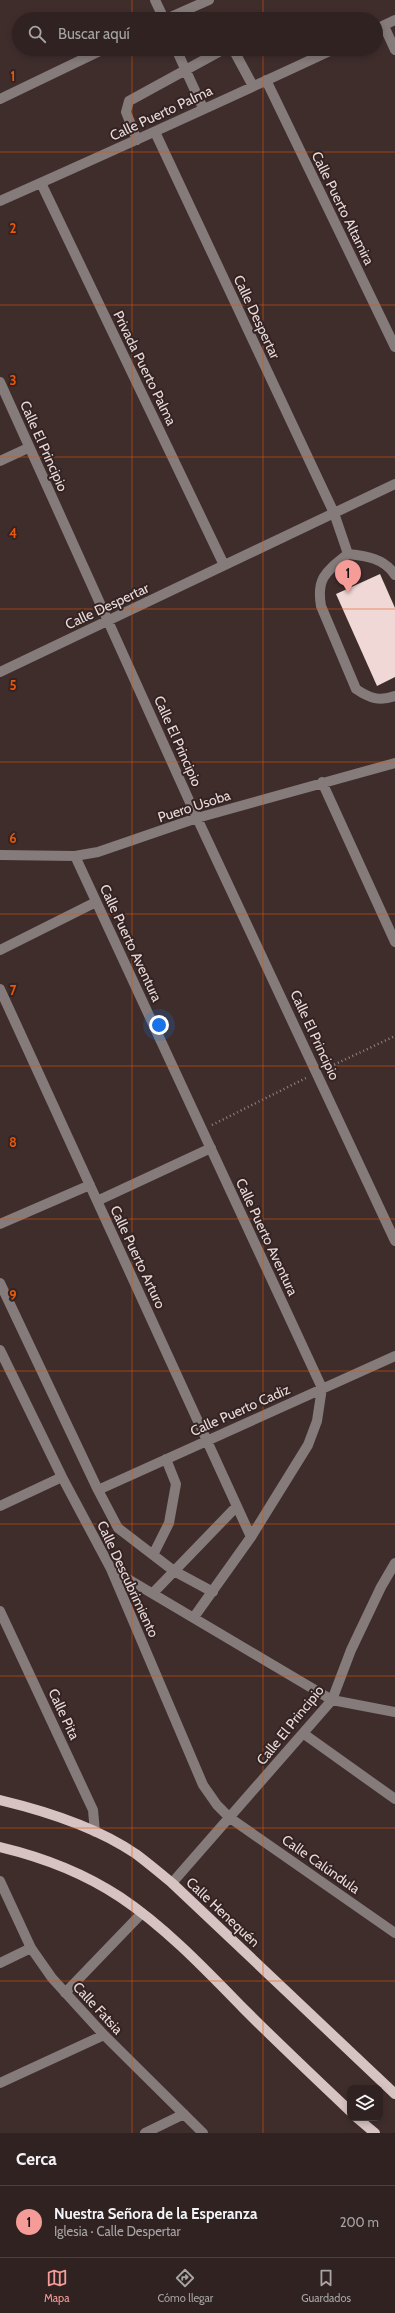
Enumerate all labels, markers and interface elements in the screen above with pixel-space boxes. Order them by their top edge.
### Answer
search box [12,12,383,56]
icon: search [26,23,48,45]
text: Buscar aquí [58,25,130,43]
text: 1 [11,68,15,84]
street label: Calle Puerto Palma [107,81,216,145]
street label: Calle Puerto Altamira [308,148,378,268]
text: 2 [10,220,17,236]
street label: Calle Despertar [230,272,285,362]
street label: Privada Puerto Palma [109,308,181,429]
text: 3 [9,372,17,388]
street label: Calle El Principio [16,398,72,494]
text: 4 [9,525,17,541]
pin: 1 [335,560,361,593]
street label: Calle Despertar [62,578,152,633]
text: 5 [10,677,17,693]
street label: Calle El Principio [150,693,206,789]
street label: Puero Usoba [155,786,233,826]
text: 6 [9,830,17,846]
street label: Calle Puerto Aventura [96,881,166,1005]
text: 7 [10,982,17,998]
street label: Calle El Principio [286,987,344,1083]
your location [149,1015,169,1035]
text: 8 [9,1134,17,1150]
street label: Calle Puerto Aventura [232,1175,302,1299]
street label: Calle Puerto Arturo [106,1203,170,1312]
text: 9 [9,1287,17,1303]
street label: Calle Puerto Cadiz [187,1380,293,1440]
street label: Calle Descubrimiento [93,1518,163,1640]
street label: Calle El Principio [252,1681,328,1768]
street label: Calle Pita [44,1685,84,1743]
street label: Calle Calúndula [279,1830,364,1898]
street label: Calle Henequén [182,1873,264,1951]
street label: Calle Fatsia [69,1978,127,2038]
map controls [347,2085,383,2121]
button: layers [347,2085,383,2121]
text: Cerca [16,2149,57,2169]
text: Nuestra Señora de la Esperanza [54,2205,257,2223]
text: 1 [27,2214,31,2230]
text: 200 m [340,2214,379,2230]
text: Iglesia · Calle Despertar [54,2223,181,2239]
tab: Mapa [44,2267,70,2305]
tab: Cómo llegar [157,2267,213,2305]
tab: Guardados [301,2267,351,2305]

